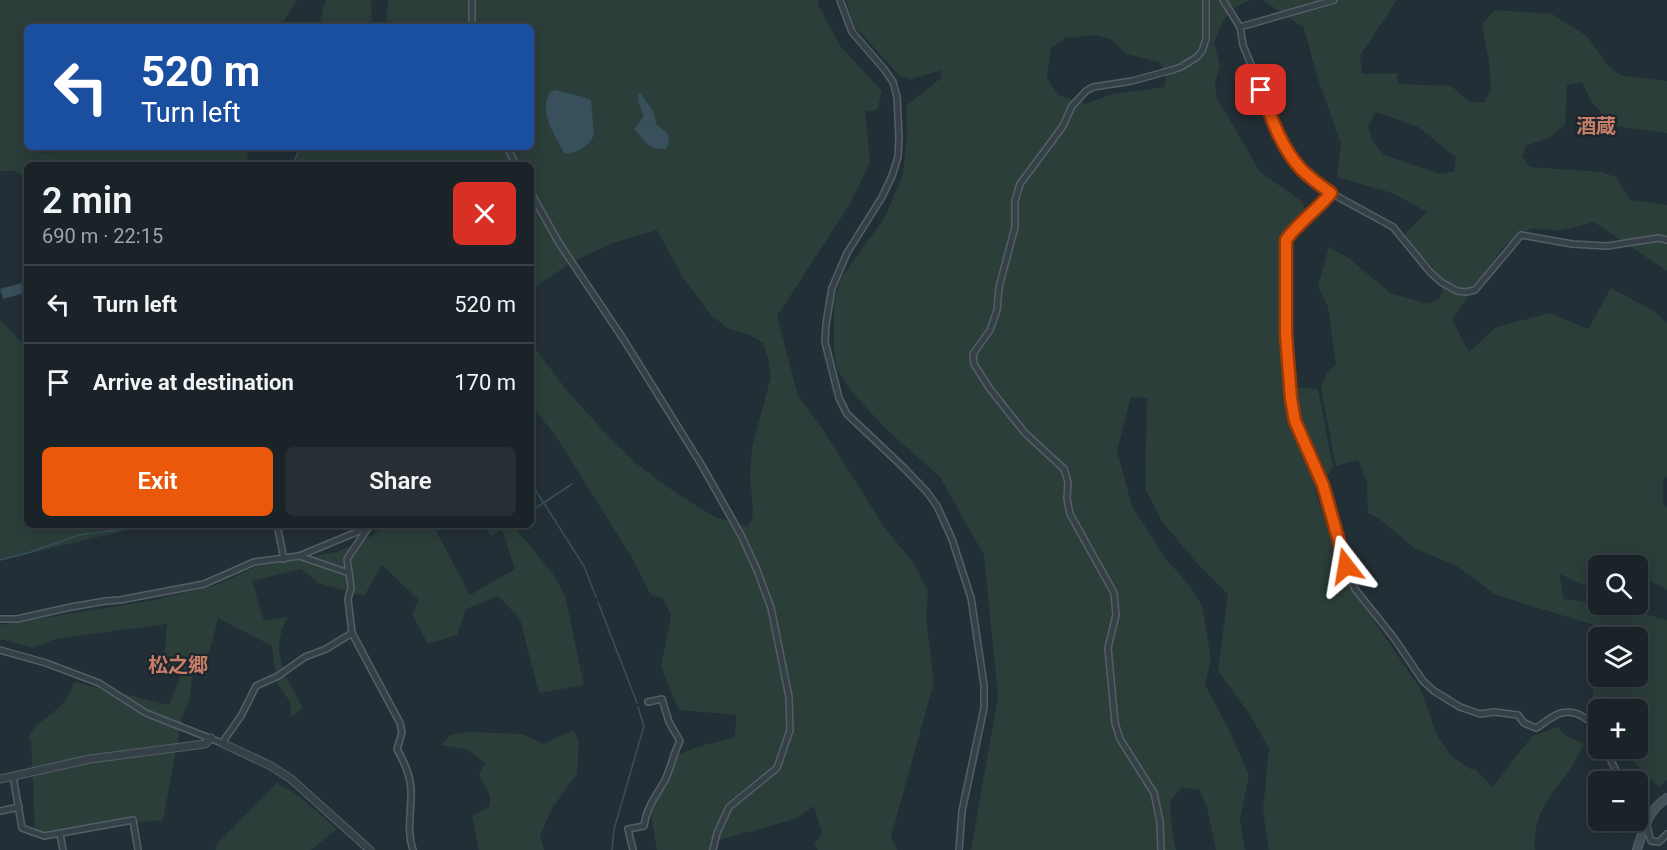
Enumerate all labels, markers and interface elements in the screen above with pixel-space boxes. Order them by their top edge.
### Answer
text: 520 m [141,47,260,96]
icon: left [42,48,120,126]
pin [1235,64,1286,115]
icon: arrive [1244,73,1277,106]
text: Turn left [141,97,241,129]
district label: 酒蔵 [1576,114,1616,138]
text: 2 min [42,180,132,222]
button: close [453,182,516,245]
text: 690 m · 22:15 [42,224,163,248]
icon: left [42,288,75,321]
text: Turn left [93,292,177,317]
text: 520 m [454,292,516,317]
icon: arrive [42,366,75,399]
text: Arrive at destination [93,370,294,395]
text: 170 m [454,370,516,395]
button: Exit [42,447,273,516]
button: Share [285,447,516,516]
position arrow [1314,534,1378,598]
map controls [1588,555,1648,831]
button: search [1588,555,1648,615]
button: layers [1588,627,1648,687]
district label: 松之郷 [148,653,208,677]
button: + [1588,699,1648,759]
button: − [1588,771,1648,831]

